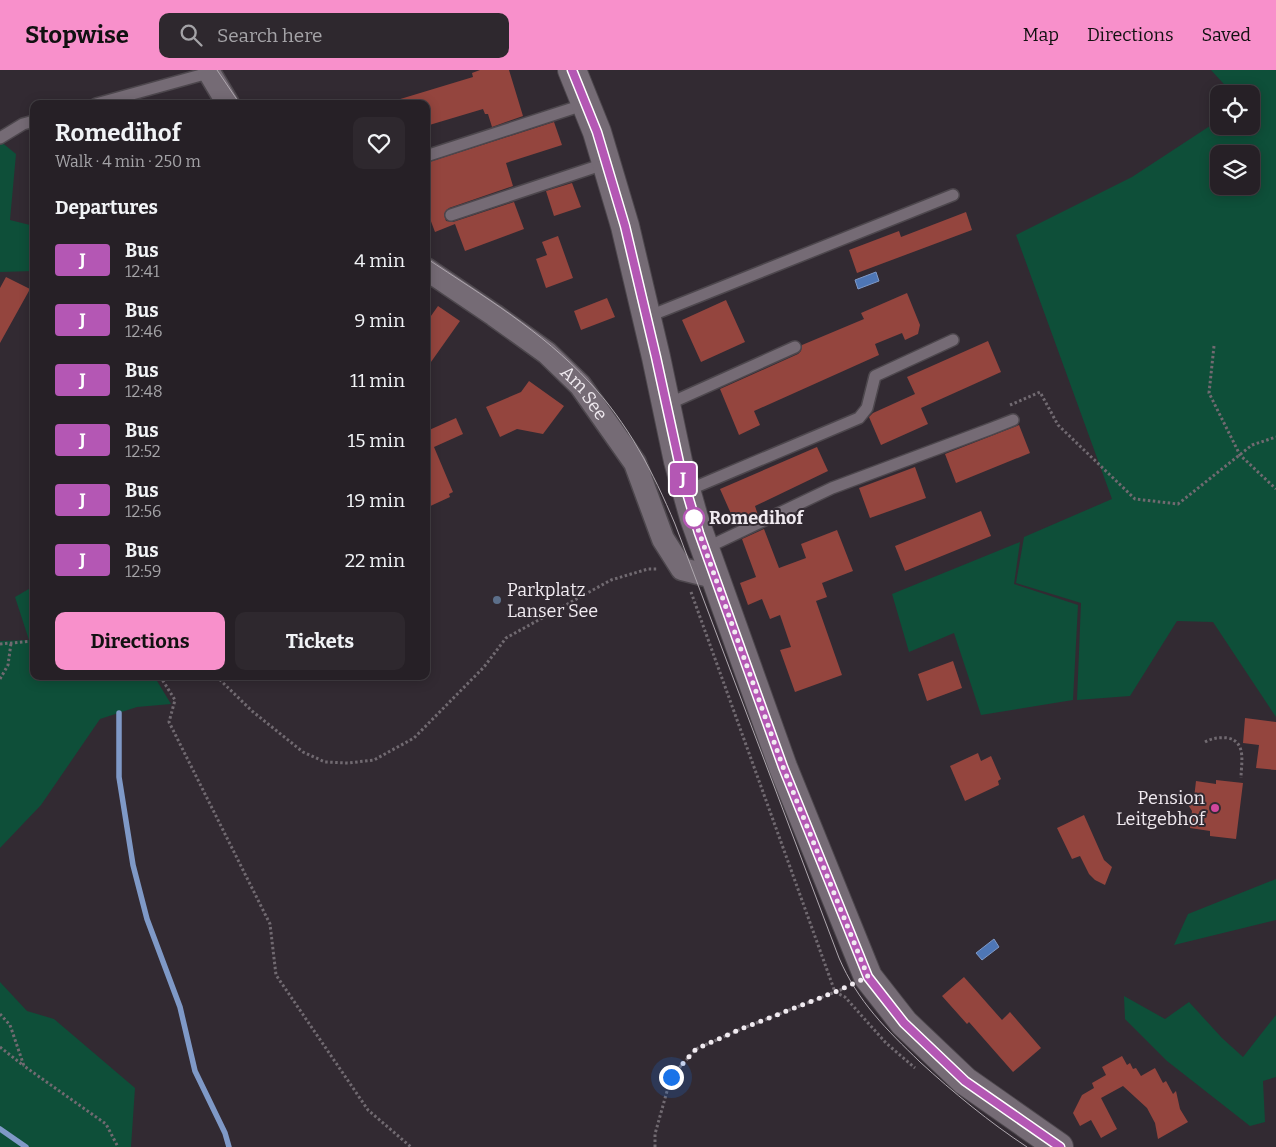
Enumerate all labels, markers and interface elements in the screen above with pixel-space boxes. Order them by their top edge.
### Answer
search box [159,13,509,58]
text: Stopwise [25,21,129,49]
icon: search [177,21,205,49]
text: Search here [217,24,323,47]
text: Map [1023,24,1059,46]
text: Directions [1087,24,1174,46]
text: Saved [1202,24,1251,46]
map controls [1210,85,1260,195]
button: locate [1210,85,1260,135]
button: heart [353,117,405,169]
text: Romedihof [55,119,181,147]
button: layers [1210,145,1260,195]
text: Walk · 4 min · 250 m [55,152,201,171]
text: Departures [55,196,158,219]
text: Bus [125,239,159,262]
text: J [79,249,86,271]
text: 4 min [354,249,405,272]
text: 12:41 [125,262,159,281]
text: Bus [125,299,159,322]
text: J [79,309,86,331]
text: 9 min [354,309,405,332]
text: 12:46 [125,322,162,341]
text: Bus [125,359,159,382]
street label: Am See [556,361,612,424]
text: J [79,369,86,391]
text: 11 min [350,369,405,392]
text: 12:48 [125,382,163,401]
text: Bus [125,419,159,442]
text: J [79,429,86,451]
text: 15 min [348,429,405,452]
text: 12:52 [125,442,161,461]
line badge: J [667,463,699,495]
text: J [680,468,686,490]
text: Bus [125,479,159,502]
text: J [79,489,86,511]
text: 19 min [347,489,405,512]
text: 12:56 [125,502,162,521]
marker: Romedihof [683,507,705,529]
place label: Romedihof [709,507,804,529]
text: Bus [125,539,159,562]
text: J [79,549,86,571]
text: 22 min [345,549,405,572]
text: 12:59 [125,562,161,581]
place label: Parkplatz Lanser See [507,579,598,622]
marker: Parkplatz Lanser See [491,594,503,606]
button: Directions [55,612,225,670]
button: Tickets [235,612,405,670]
place label: Pension Leitgebhof [1116,787,1207,830]
marker: Pension Leitgebhof [1209,802,1221,814]
your location [659,1065,684,1090]

